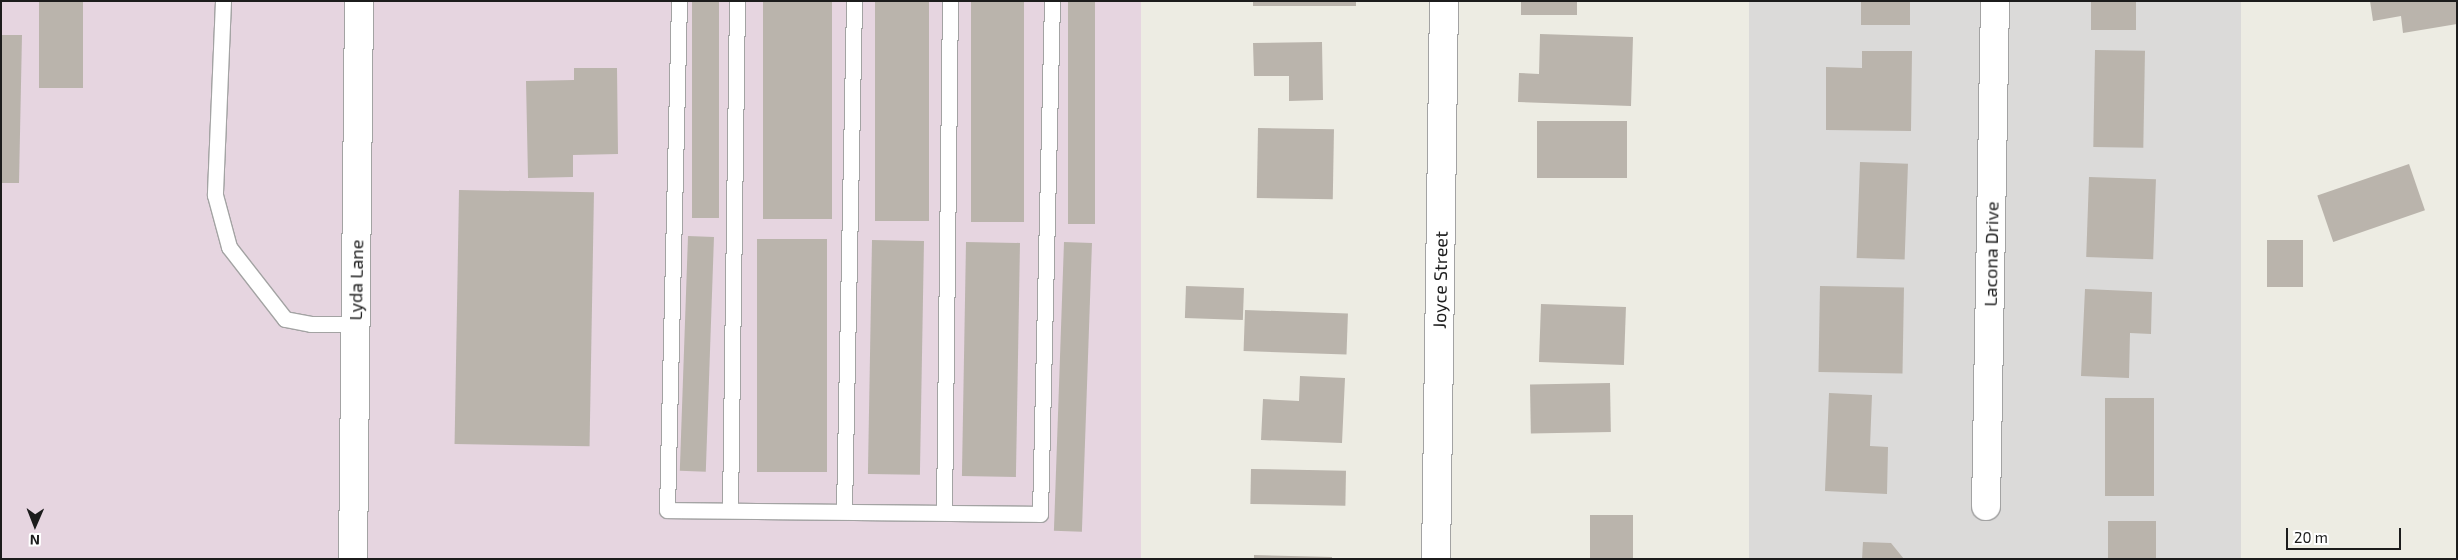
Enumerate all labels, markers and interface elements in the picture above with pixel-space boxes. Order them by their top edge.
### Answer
street label: Lacona Drive [1979,201,2003,307]
street label: Joyce Street [1428,231,1452,329]
street label: Lyda Lane [344,239,368,321]
north arrow [10,500,60,550]
scale bar [2288,518,2403,550]
text: 20 m [2294,528,2328,546]
text: N [30,532,40,549]

